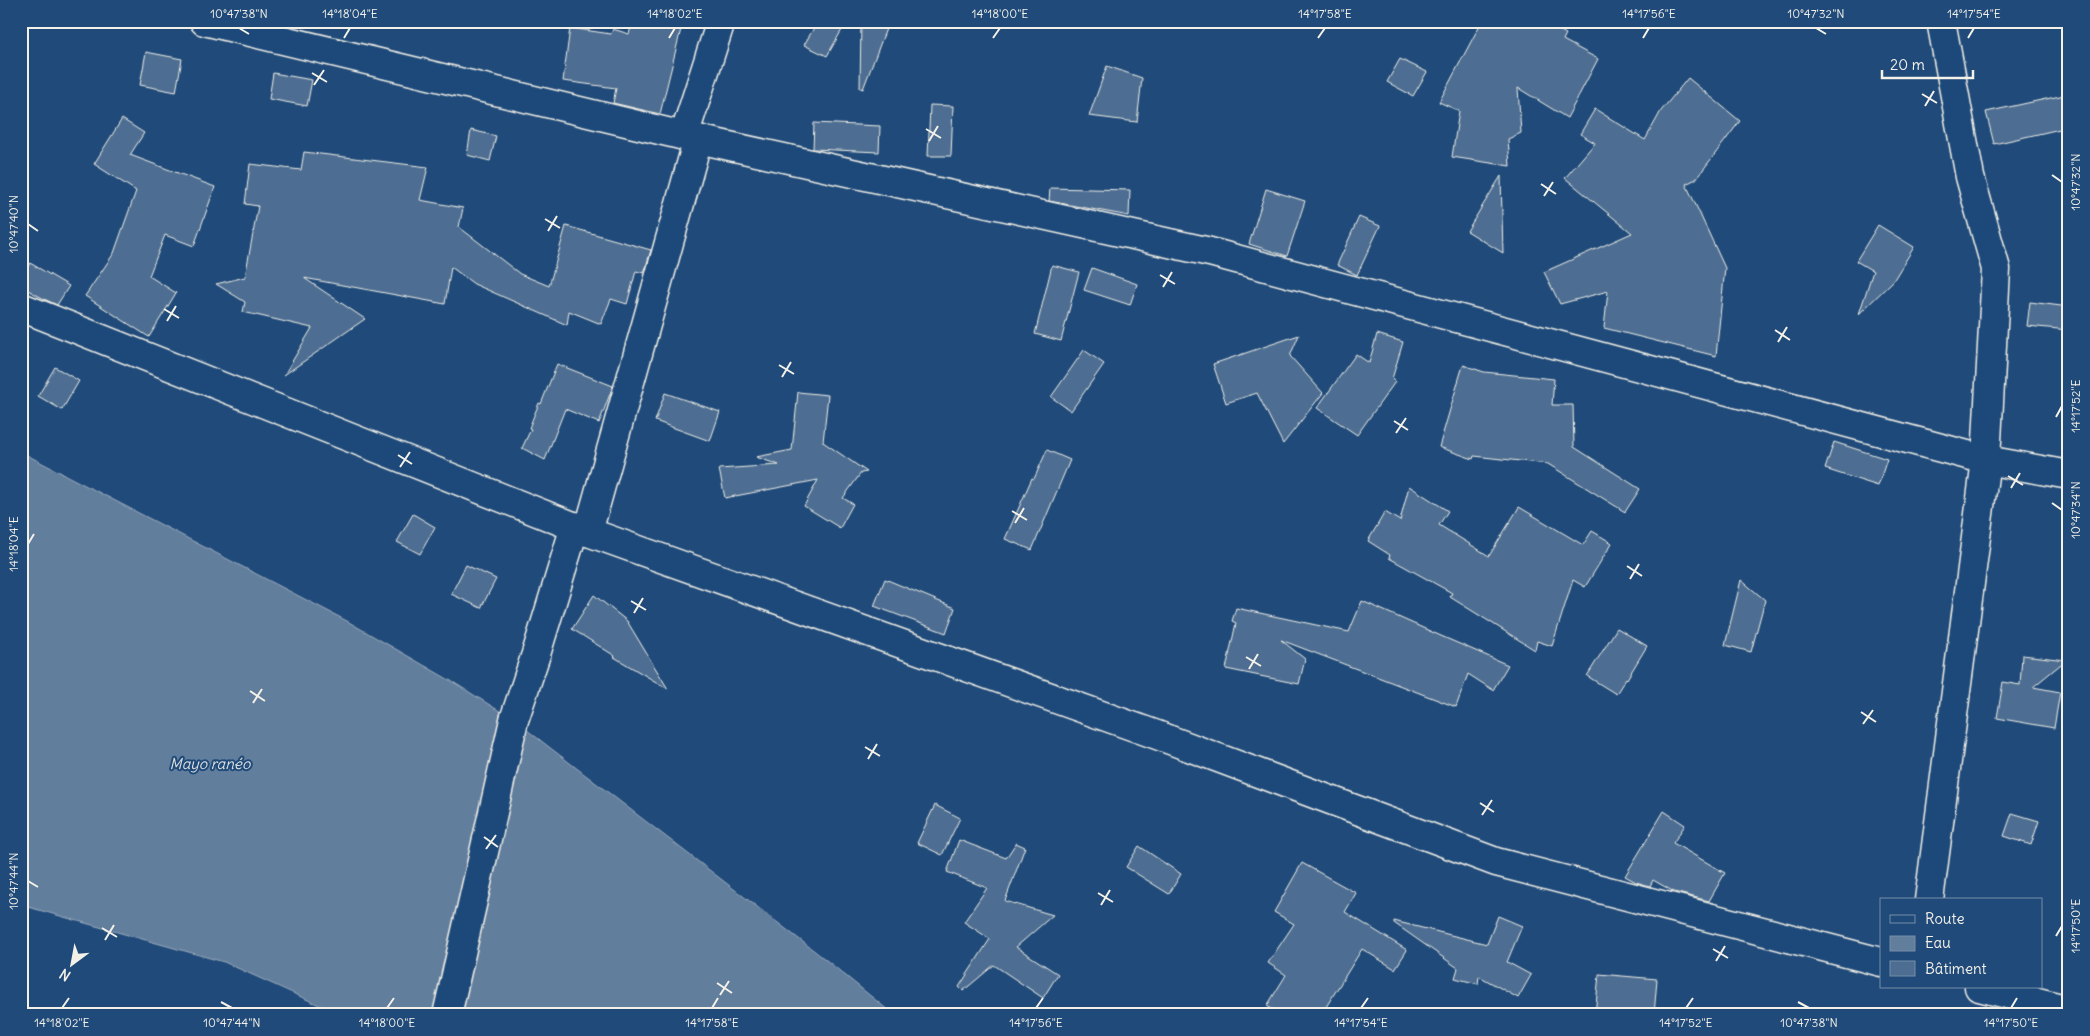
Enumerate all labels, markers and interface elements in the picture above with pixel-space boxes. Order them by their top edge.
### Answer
text: 10°47'38"N [210,6,268,21]
text: 14°18'04"E [322,6,378,21]
text: 14°18'02"E [647,6,703,21]
text: 14°18'00"E [972,6,1028,21]
text: 14°17'58"E [1298,6,1352,21]
text: 14°17'56"E [1622,6,1676,21]
text: 10°47'32"N [1787,6,1845,21]
text: 14°17'54"E [1947,6,2001,21]
scale bar [1882,48,1974,80]
text: 20 m [1890,55,1925,74]
text: 10°47'32"N [2068,153,2083,211]
text: 10°47'40"N [6,195,21,253]
text: 14°17'52"E [2068,379,2083,433]
text: 10°47'34"N [2068,481,2083,539]
text: 14°18'04"E [6,516,21,572]
water label: Mayo ranéo [170,754,252,773]
text: 10°47'44"N [6,852,21,910]
legend [1880,898,2042,988]
text: 14°17'50"E [2068,899,2083,953]
text: Route [1925,909,1965,928]
text: Eau [1925,933,1951,952]
north arrow [48,938,98,988]
text: Bâtiment [1925,959,1987,978]
text: N [56,965,74,985]
text: 14°18'02"E [34,1015,90,1030]
text: 10°47'44"N [203,1015,261,1030]
text: 14°18'00"E [359,1015,415,1030]
text: 14°17'58"E [685,1015,739,1030]
text: 14°17'56"E [1009,1015,1063,1030]
text: 14°17'54"E [1334,1015,1388,1030]
text: 14°17'52"E [1659,1015,1713,1030]
text: 10°47'38"N [1780,1015,1838,1030]
text: 14°17'50"E [1984,1015,2038,1030]

